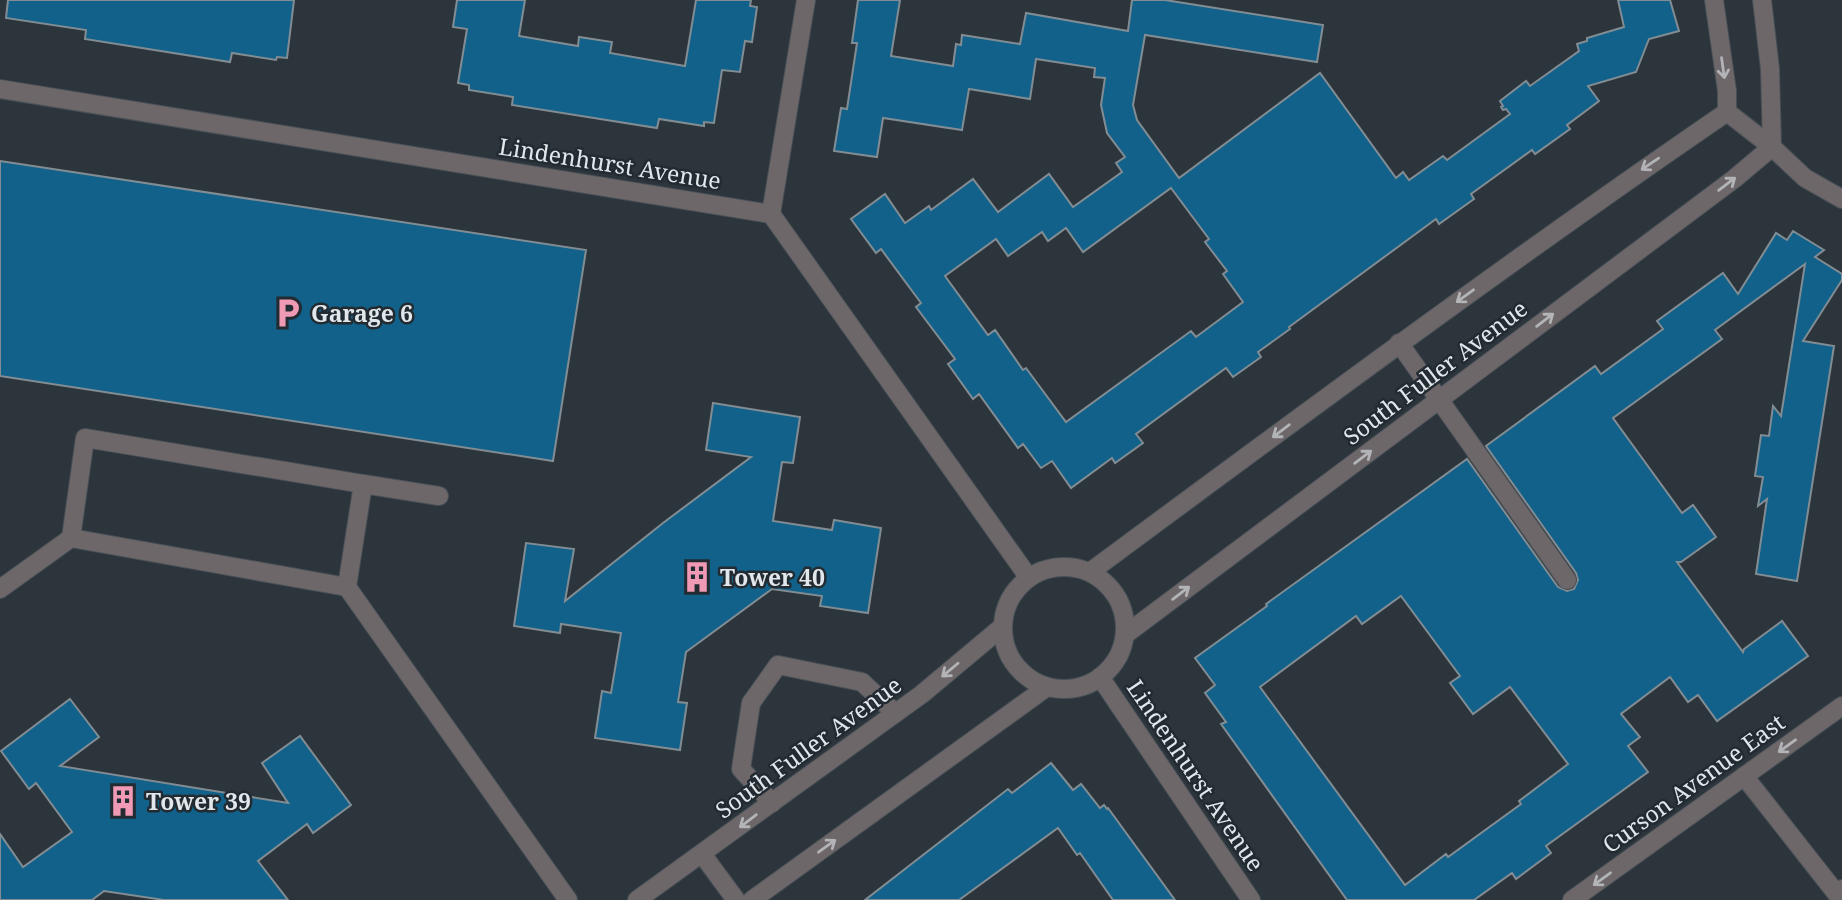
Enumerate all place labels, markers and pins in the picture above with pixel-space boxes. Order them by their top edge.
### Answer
parking icon: Garage 6 [271,296,305,330]
place label: Garage 6 [311,297,413,329]
building icon: Tower 40 [680,560,714,594]
place label: Tower 40 [720,561,825,593]
building icon: Tower 39 [106,784,140,818]
place label: Tower 39 [146,785,251,817]

